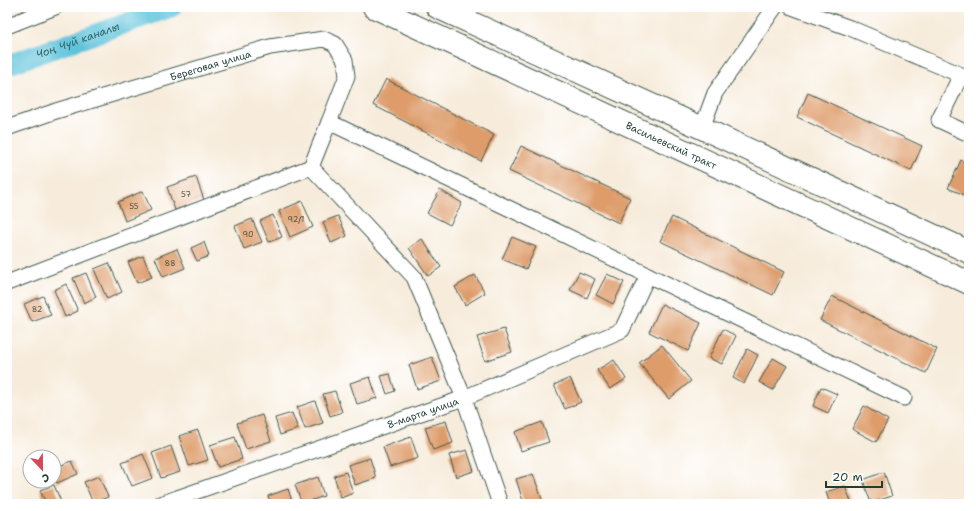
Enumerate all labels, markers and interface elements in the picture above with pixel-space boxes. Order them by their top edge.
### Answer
water label: Чоң Чүй каналы [34,19,122,62]
street label: Береговая улица [168,47,253,84]
street label: Васильевский тракт [624,119,720,173]
house number: 57 [181,189,191,200]
house number: 55 [129,201,139,212]
house number: 92/1 [288,214,304,225]
house number: 90 [242,229,254,240]
house number: 88 [164,258,176,269]
house number: 82 [32,304,43,315]
street label: 8-марта улица [385,394,461,431]
north arrow [22,449,62,489]
scale bar [826,463,882,489]
text: 20 m [832,469,863,485]
text: С [39,470,52,486]

